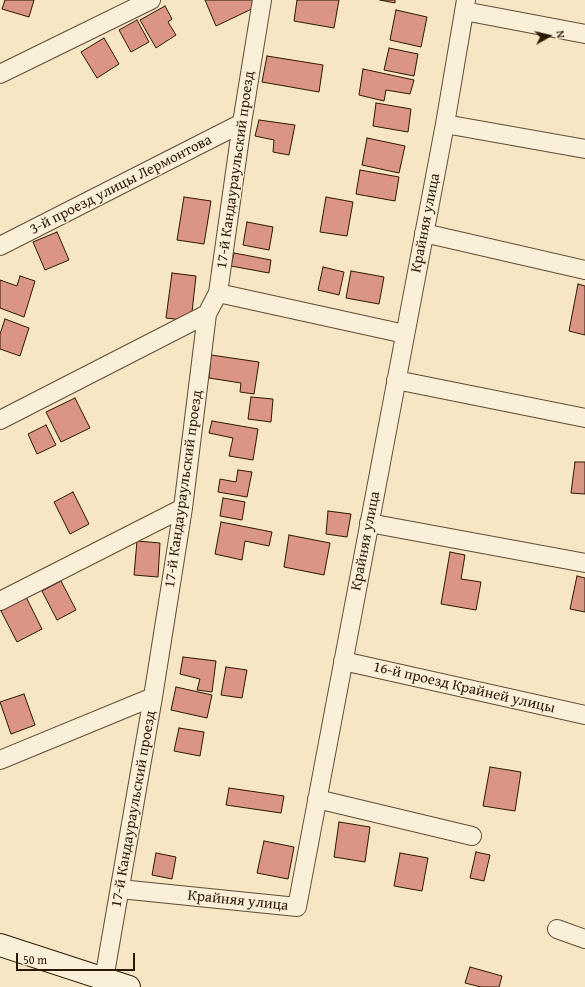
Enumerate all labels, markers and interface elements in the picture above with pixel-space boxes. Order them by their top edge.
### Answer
north arrow [529,16,569,56]
text: N [552,30,569,39]
street label: 17-й Кандаураульский проезд [213,70,259,270]
street label: 3-й проезд улицы Лермонтова [27,131,215,239]
street label: Крайняя улица [408,172,444,274]
street label: 17-й Кандаураульский проезд [161,389,207,589]
street label: Крайняя улица [348,490,384,592]
street label: 16-й проезд Крайней улицы [371,658,557,718]
street label: 17-й Кандаураульский проезд [108,709,160,909]
street label: Крайняя улица [187,887,289,915]
scale bar [18,945,137,971]
text: 50 m [23,951,47,968]

